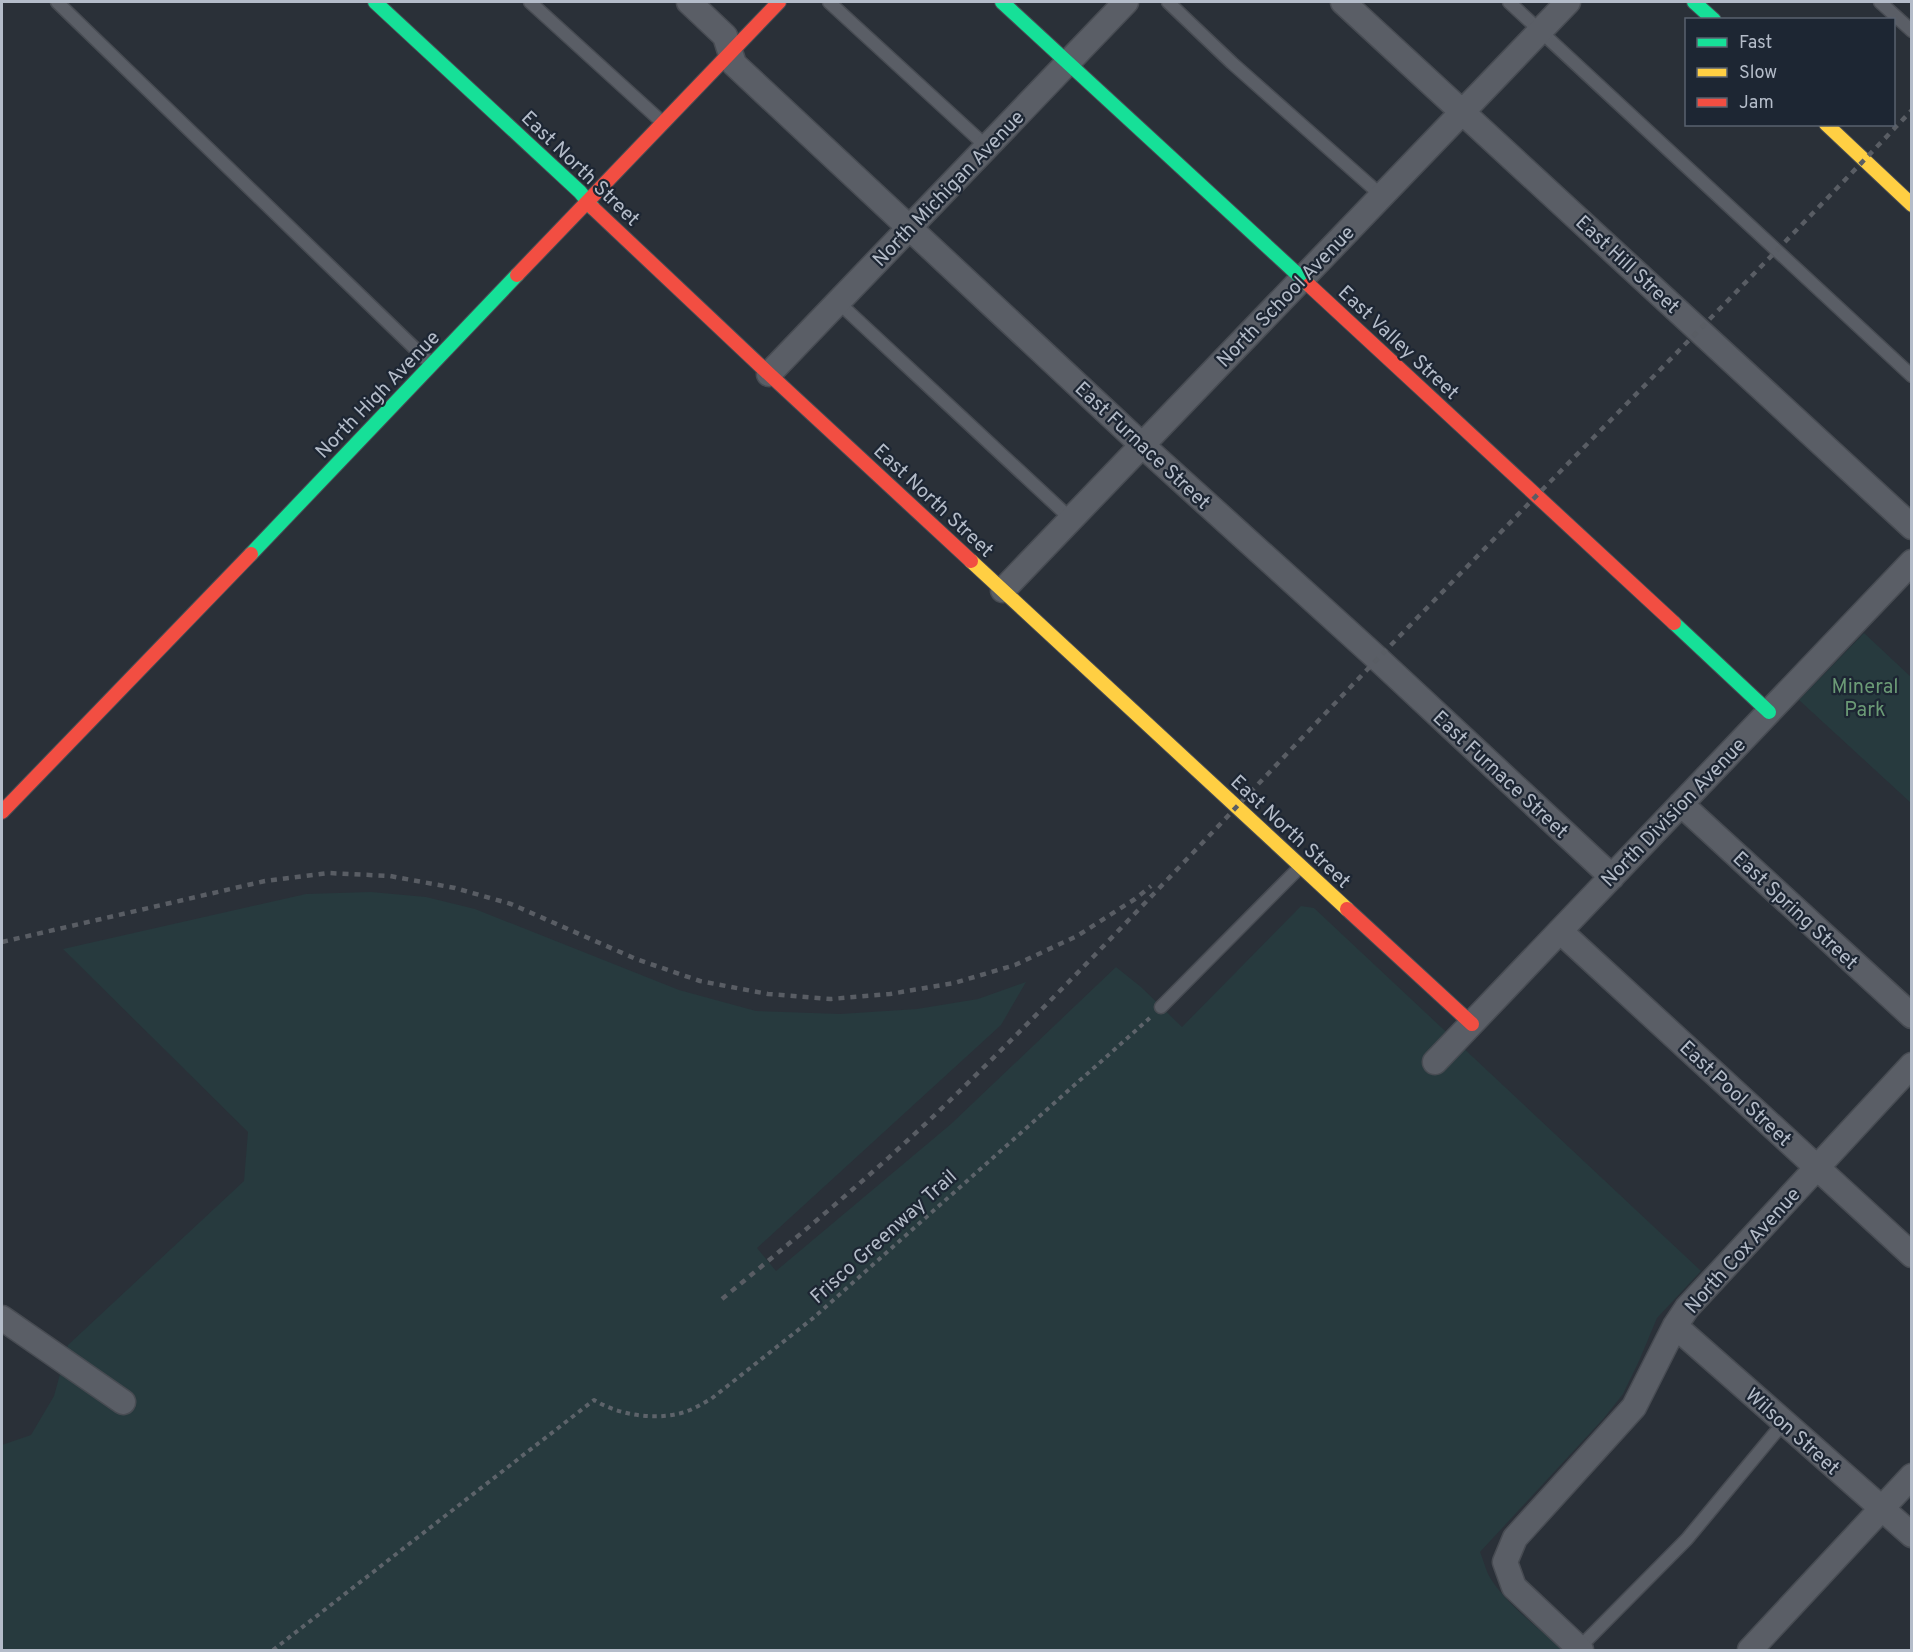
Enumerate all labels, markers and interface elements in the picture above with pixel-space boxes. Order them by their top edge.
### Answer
legend [1685,18,1895,126]
text: Fast [1739,32,1772,55]
text: Slow [1739,62,1777,85]
text: Jam [1739,92,1774,115]
street label: North Michigan Avenue [868,105,1031,273]
street label: East North Street [515,106,645,233]
street label: East Hill Street [1569,211,1684,320]
street label: North School Avenue [1212,221,1361,374]
street label: East Valley Street [1332,281,1464,406]
street label: North High Avenue [310,326,446,465]
street label: East Furnace Street [1068,377,1215,516]
street label: East North Street [867,439,998,564]
park label: Mineral Park [1832,675,1898,724]
street label: East Furnace Street [1426,706,1573,845]
street label: North Division Avenue [1596,733,1753,894]
street label: East North Street [1224,770,1355,895]
street label: East Spring Street [1726,847,1863,976]
street label: East Pool Street [1673,1036,1796,1153]
street label: Frisco Greenway Trail [805,1165,963,1310]
street label: North Cox Avenue [1680,1183,1807,1320]
street label: Wilson Street [1739,1383,1844,1482]

